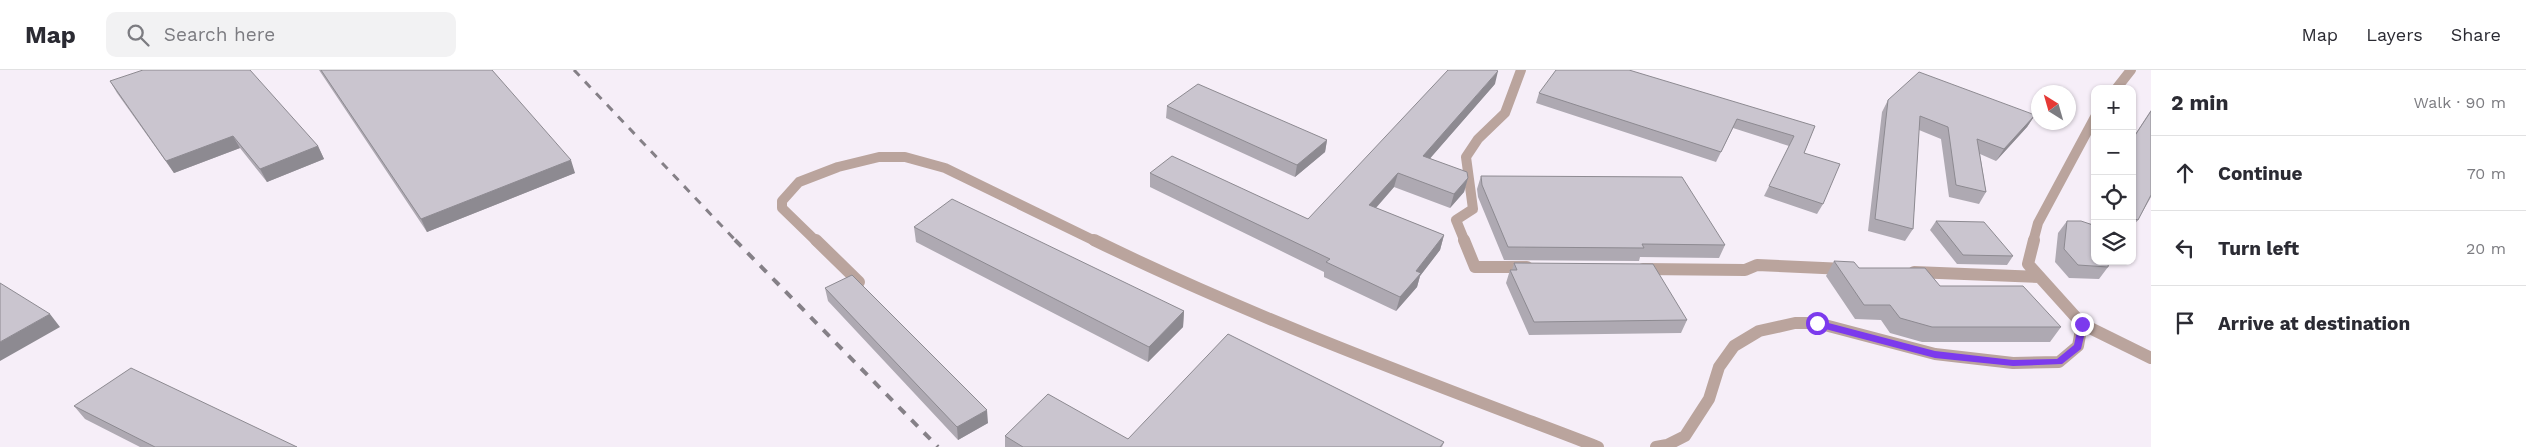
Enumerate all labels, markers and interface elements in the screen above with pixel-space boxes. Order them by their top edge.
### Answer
search box [106,12,456,57]
text: Map [25,21,76,49]
icon: search [124,21,152,49]
text: Search here [164,23,275,46]
text: Map [2301,24,2338,45]
text: Layers [2366,24,2423,45]
text: Share [2451,24,2501,45]
north arrow [2031,85,2076,130]
map controls [2091,85,2136,265]
button: + [2091,85,2136,130]
text: 2 min [2171,90,2228,115]
text: Walk · 90 m [2414,93,2506,112]
button: − [2091,130,2136,175]
icon: ahead [2171,159,2199,187]
text: Continue [2218,162,2302,185]
text: 70 m [2467,164,2506,183]
button: locate [2091,175,2136,220]
button: layers [2091,220,2136,265]
icon: left [2171,234,2199,262]
text: Turn left [2218,237,2299,260]
text: 20 m [2466,239,2506,258]
icon: arrive [2171,309,2199,337]
route start [1806,312,1829,335]
text: Arrive at destination [2218,312,2410,335]
route end [2071,313,2094,336]

